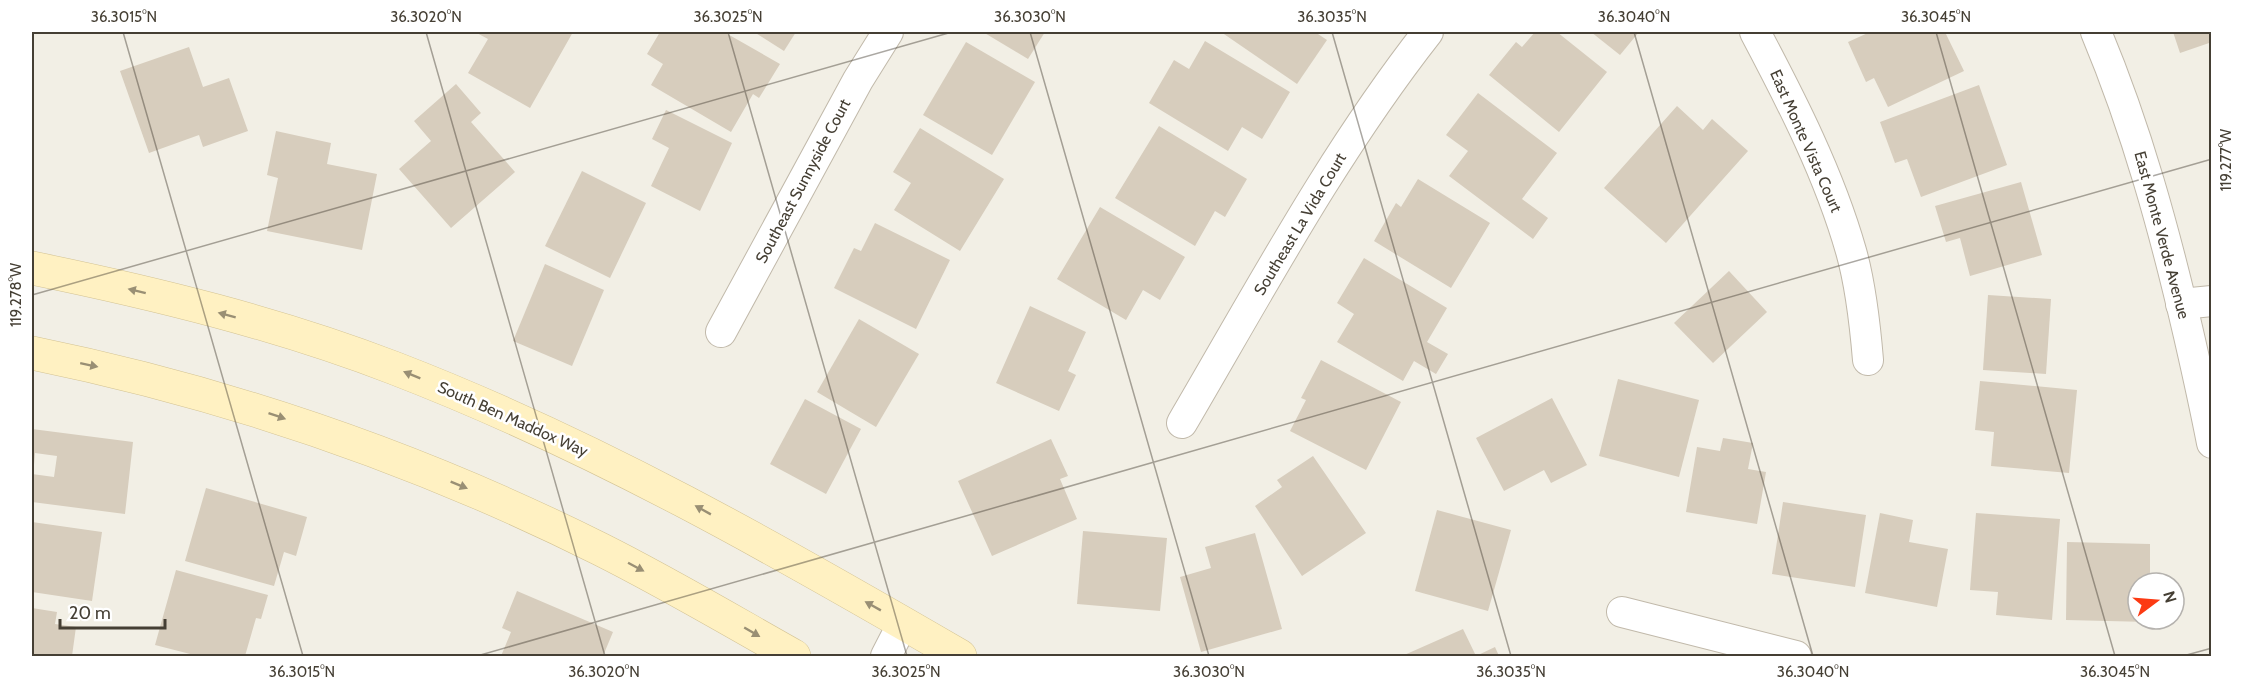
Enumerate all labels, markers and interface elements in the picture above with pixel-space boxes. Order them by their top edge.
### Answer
text: 36.3015°N [91,8,157,26]
text: 36.3020°N [390,8,462,26]
text: 36.3025°N [693,8,763,26]
text: 36.3030°N [994,8,1066,26]
text: 36.3035°N [1297,8,1367,26]
text: 36.3040°N [1598,8,1670,26]
text: 36.3045°N [1901,8,1971,26]
street label: East Monte Vista Court [1766,67,1846,216]
street label: Southeast Sunnyside Court [752,95,855,266]
text: 119.277°W [2217,128,2235,191]
street label: Southeast La Vida Court [1250,149,1350,299]
street label: East Monte Verde Avenue [2130,149,2194,321]
text: 119.278°W [7,262,25,327]
one-way arrow [128,286,146,296]
one-way arrow [218,310,236,319]
one-way arrow [79,361,98,370]
one-way arrow [403,370,421,380]
street label: South Ben Maddox Way [435,377,591,461]
one-way arrow [268,412,286,422]
one-way arrow [450,481,468,490]
one-way arrow [694,505,711,515]
one-way arrow [628,562,645,572]
north arrow [2126,571,2186,631]
text: N [2159,589,2181,605]
scale bar [60,592,165,630]
one-way arrow [864,601,881,611]
text: 20 m [69,602,111,624]
one-way arrow [744,627,761,637]
text: 36.3015°N [269,663,335,681]
text: 36.3020°N [568,663,640,681]
text: 36.3025°N [871,663,941,681]
text: 36.3030°N [1173,663,1245,681]
text: 36.3035°N [1476,663,1546,681]
text: 36.3040°N [1777,663,1849,681]
text: 36.3045°N [2080,663,2150,681]

